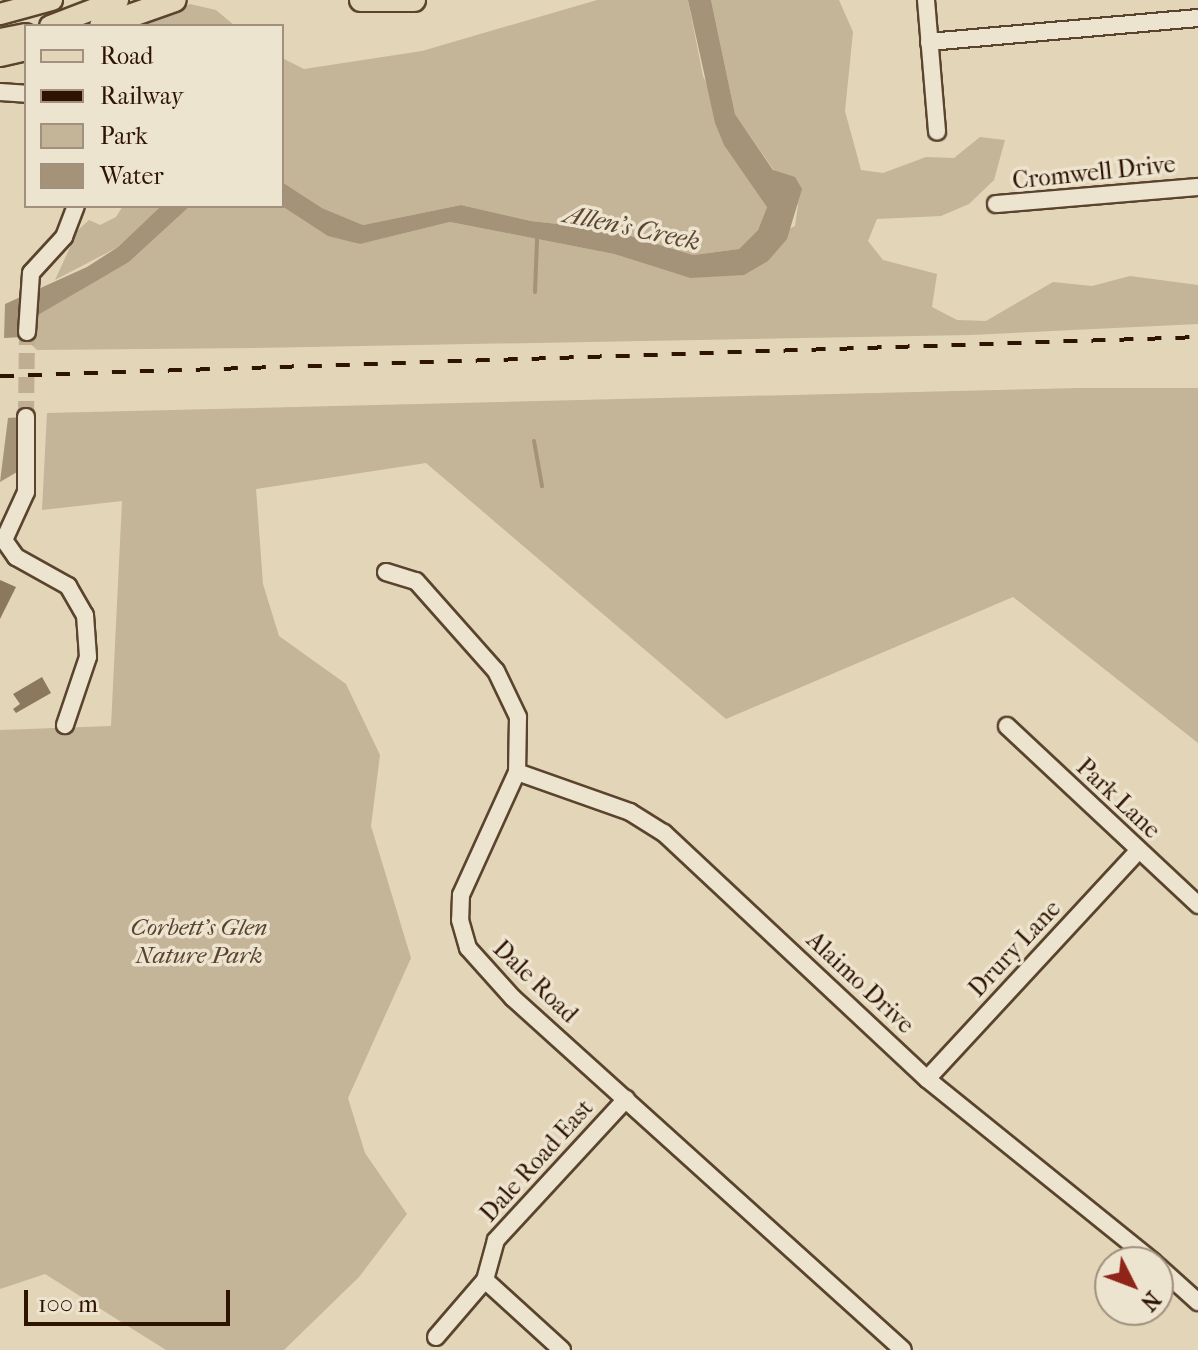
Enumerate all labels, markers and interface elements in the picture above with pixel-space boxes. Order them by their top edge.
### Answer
legend [24,24,284,208]
text: Road [100,42,153,70]
text: Railway [100,82,183,110]
text: Park [100,122,148,150]
street label: Cromwell Drive [1011,150,1177,196]
text: Water [100,162,164,190]
water label: Allen's Creek [561,198,703,258]
street label: Park Lane [1070,753,1166,845]
street label: Drury Lane [963,895,1067,1003]
park label: Corbett's Glen Nature Park [131,914,267,970]
street label: Alaimo Drive [800,926,920,1040]
street label: Dale Road [487,935,583,1029]
street label: Dale Road East [475,1094,599,1228]
north arrow [1094,1246,1174,1326]
scale bar [28,1274,234,1324]
text: N [1135,1286,1166,1316]
text: 100 m [38,1290,98,1318]

